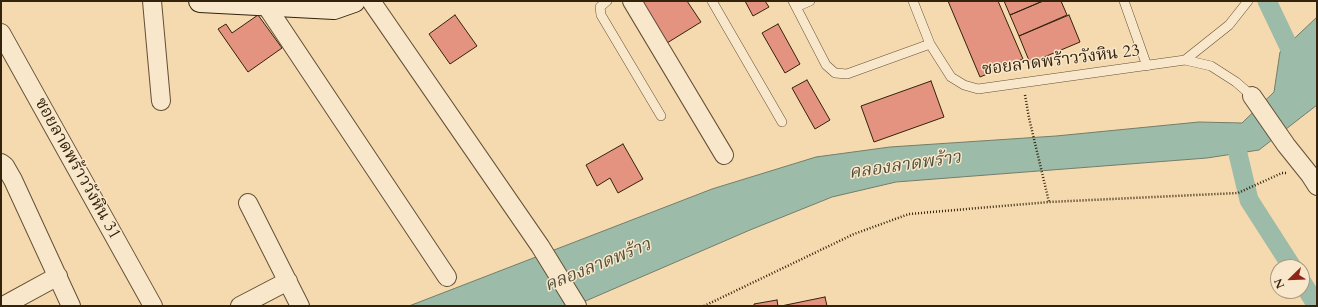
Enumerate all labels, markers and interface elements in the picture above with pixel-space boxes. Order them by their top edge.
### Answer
street label: ซอยลาดพร้าววังหิน 23 [981,41,1141,81]
street label: ซอยลาดพร้าววังหิน 31 [30,95,124,243]
water label: คลองลาดพร้าว [848,147,962,185]
water label: คลองลาดพร้าว [542,235,654,297]
north arrow [1270,259,1310,299]
text: N [1271,276,1288,291]

